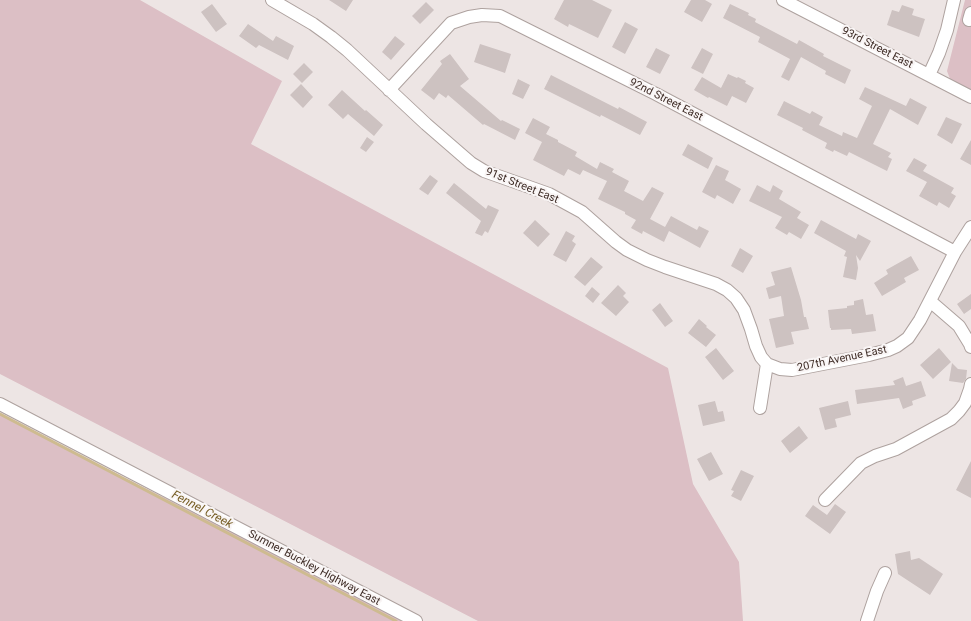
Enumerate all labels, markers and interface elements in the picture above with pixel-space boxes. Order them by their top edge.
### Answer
street label: 93rd Street East [839,24,915,72]
street label: 92nd Street East [627,76,705,124]
street label: 91st Street East [484,165,560,207]
street label: 207th Avenue East [796,343,888,375]
water label: Fennel Creek [169,488,235,532]
street label: Sumner Buckley Highway East [246,528,382,608]

